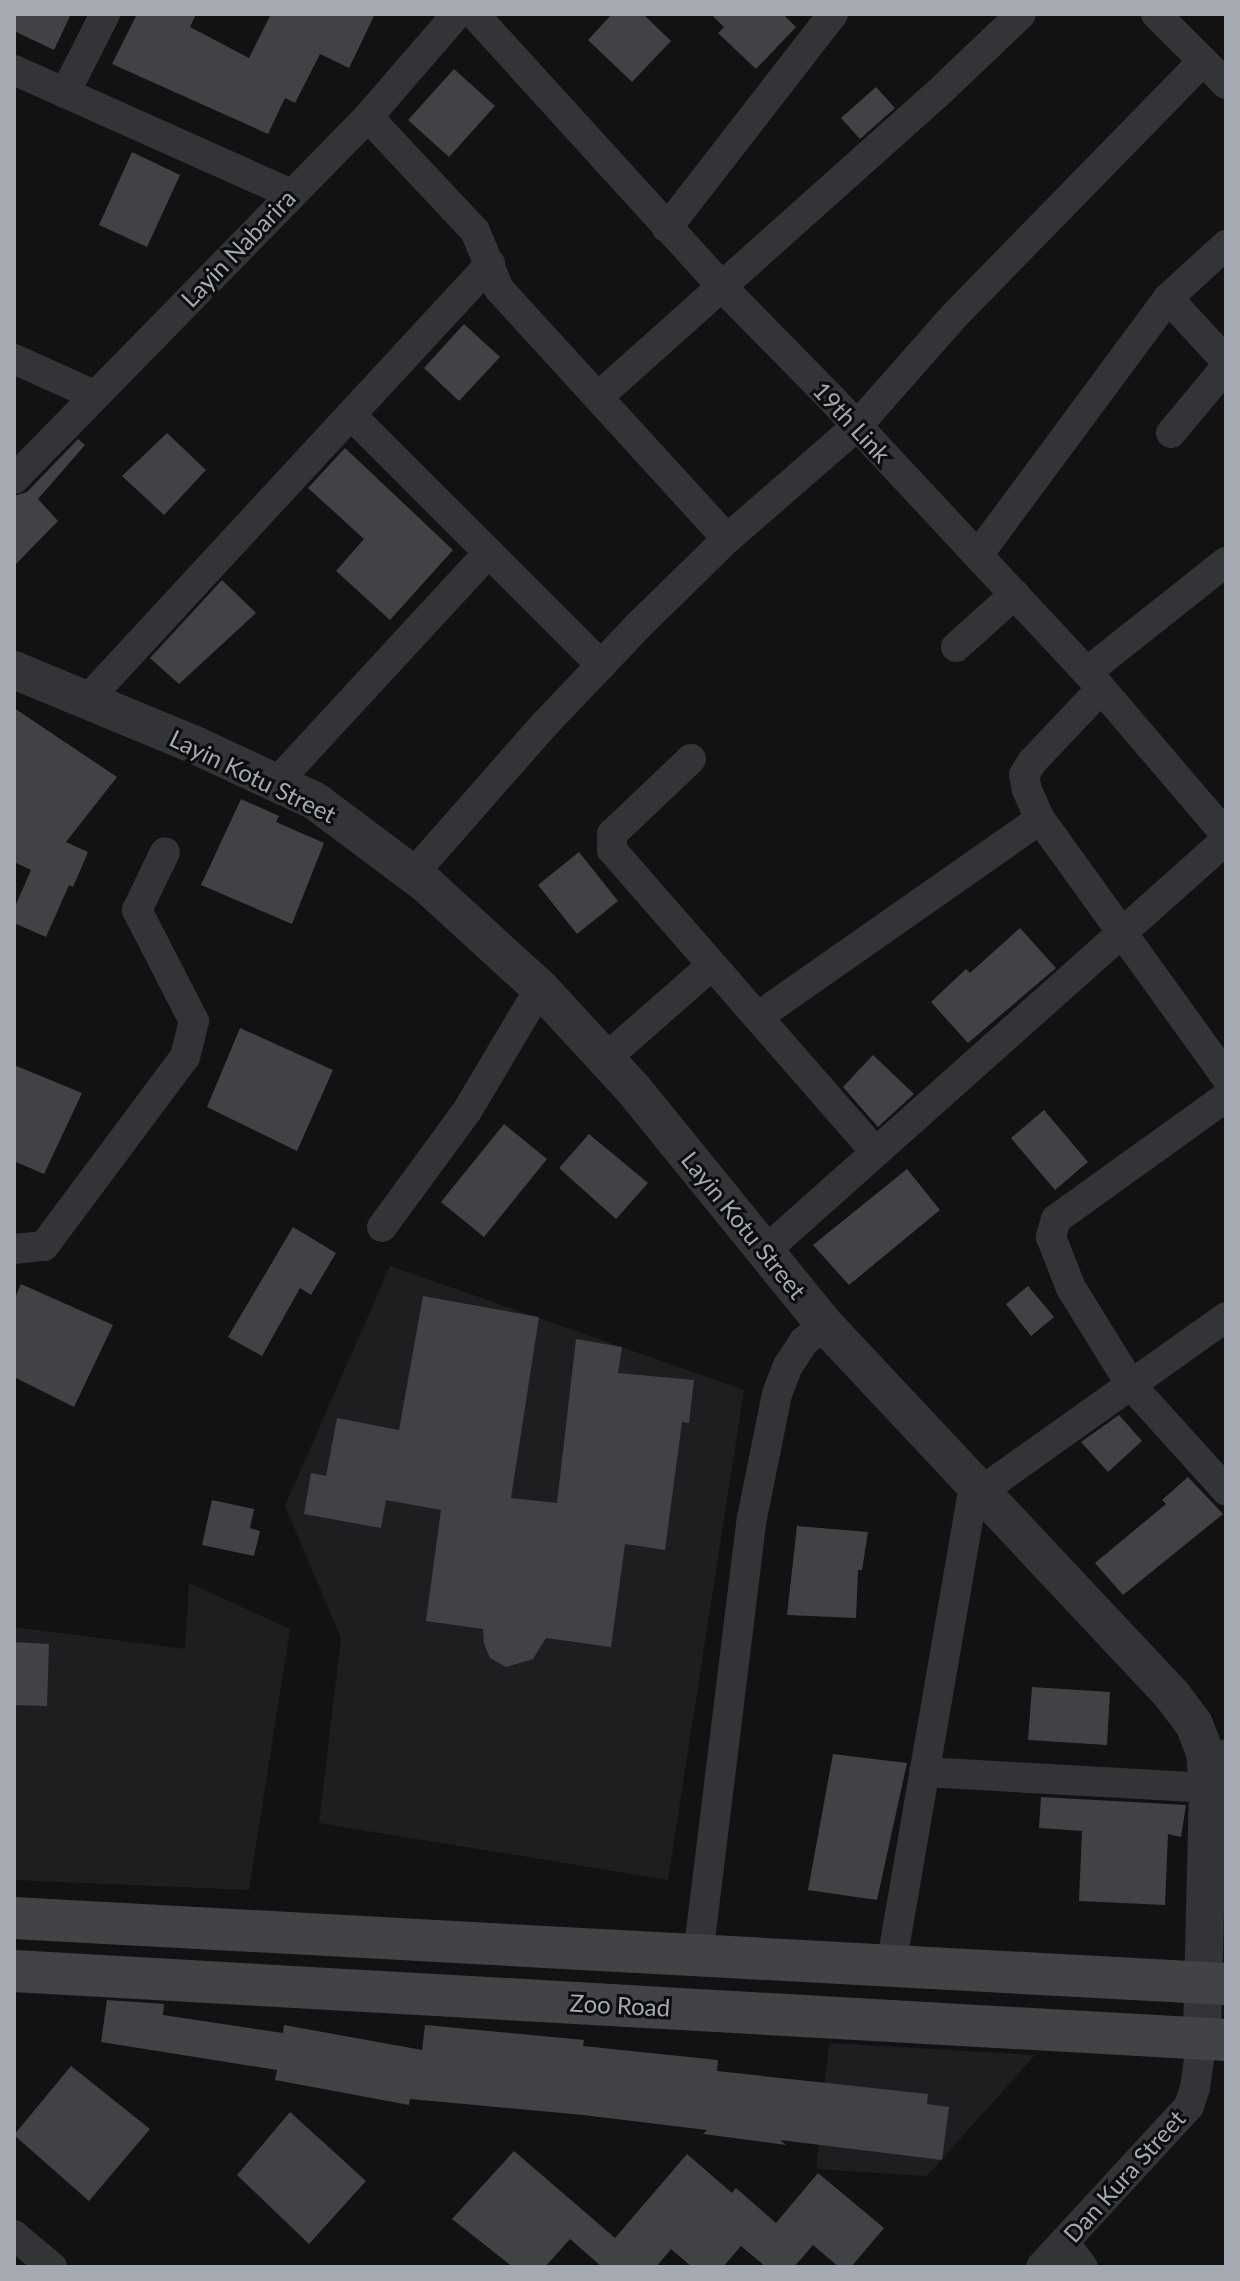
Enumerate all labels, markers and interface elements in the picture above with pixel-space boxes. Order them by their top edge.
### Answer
street label: Layin Nabarira [175,183,301,313]
street label: 19th Link [807,376,897,468]
street label: Layin Kotu Street [165,723,341,829]
street label: Layin Kotu Street [676,1145,812,1305]
street label: Zoo Road [569,1988,671,2022]
street label: Dan Kura Street [1057,2104,1191,2248]

